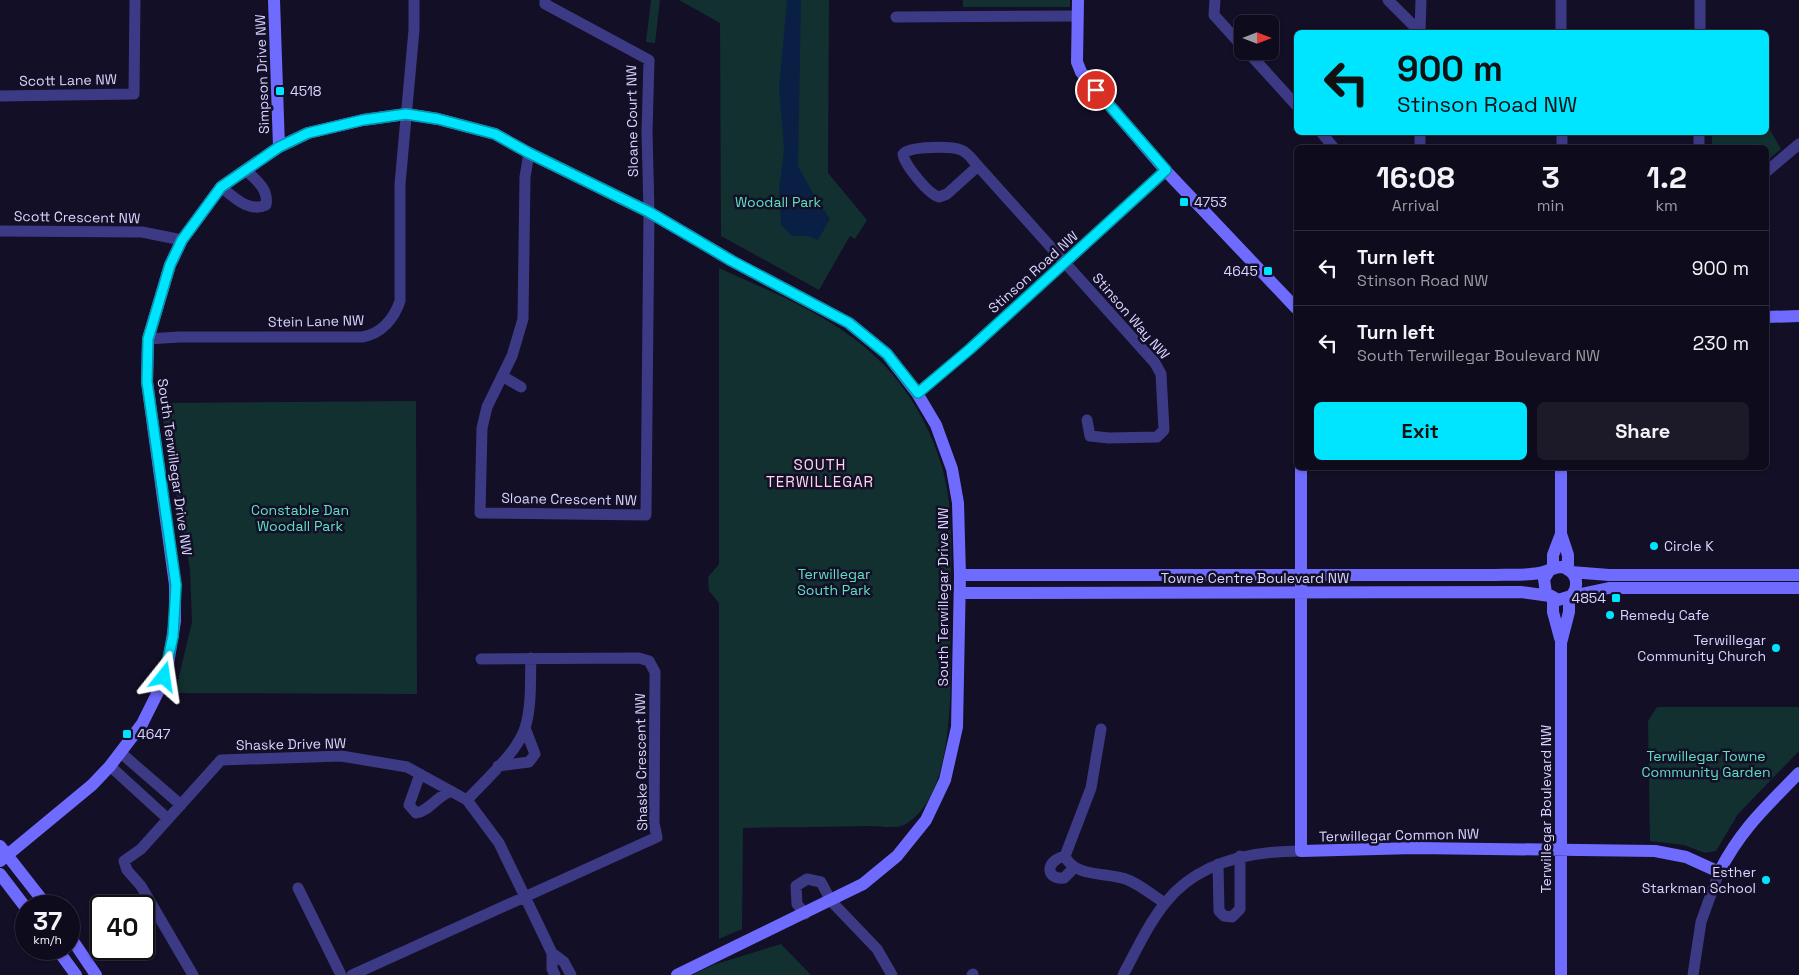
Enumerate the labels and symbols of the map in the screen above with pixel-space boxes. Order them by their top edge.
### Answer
street label: Simpson Drive NW [251,14,273,134]
north arrow [1234,15,1279,60]
street label: Sloane Court NW [622,65,642,177]
pin [1075,69,1117,111]
street label: Scott Lane NW [19,70,117,90]
place label: 4518 [290,82,322,100]
marker: 4518 [274,85,286,97]
park label: Woodall Park [735,193,821,211]
place label: 4753 [1194,193,1227,211]
marker: 4753 [1178,196,1190,208]
street label: Scott Crescent NW [14,207,140,227]
street label: Stinson Road NW [984,227,1082,317]
place label: 4645 [1224,262,1258,280]
marker: 4645 [1262,265,1274,277]
street label: Stinson Way NW [1089,269,1173,363]
street label: Stein Lane NW [268,311,364,331]
street label: South Terwillegar Drive NW [154,377,196,557]
district label: SOUTH TERWILLEGAR [766,455,874,491]
street label: Sloane Crescent NW [501,489,637,509]
park label: Constable Dan Woodall Park [251,501,349,535]
street label: South Terwillegar Drive NW [934,508,952,686]
place label: Circle K [1664,537,1714,555]
marker: Circle K [1648,540,1660,552]
park label: Terwillegar South Park [797,565,871,599]
street label: Towne Centre Boulevard NW [1161,569,1349,587]
place label: 4854 [1571,589,1606,607]
marker: 4854 [1610,592,1622,604]
place label: Remedy Cafe [1620,606,1709,624]
marker: Remedy Cafe [1604,609,1616,621]
place label: Terwillegar Community Church [1637,631,1766,665]
marker: Terwillegar Community Church [1770,642,1782,654]
position arrow [137,650,189,702]
street label: Shaske Crescent NW [631,693,651,831]
place label: 4647 [137,725,171,743]
street label: Terwillegar Boulevard NW [1537,725,1555,893]
marker: 4647 [121,728,133,740]
street label: Shaske Drive NW [236,734,346,754]
park label: Terwillegar Towne Community Garden [1642,747,1771,781]
street label: Terwillegar Common NW [1319,825,1479,845]
place label: Esther Starkman School [1642,863,1756,897]
marker: Esther Starkman School [1760,874,1772,886]
speed limit sign: 40 [90,895,155,960]

